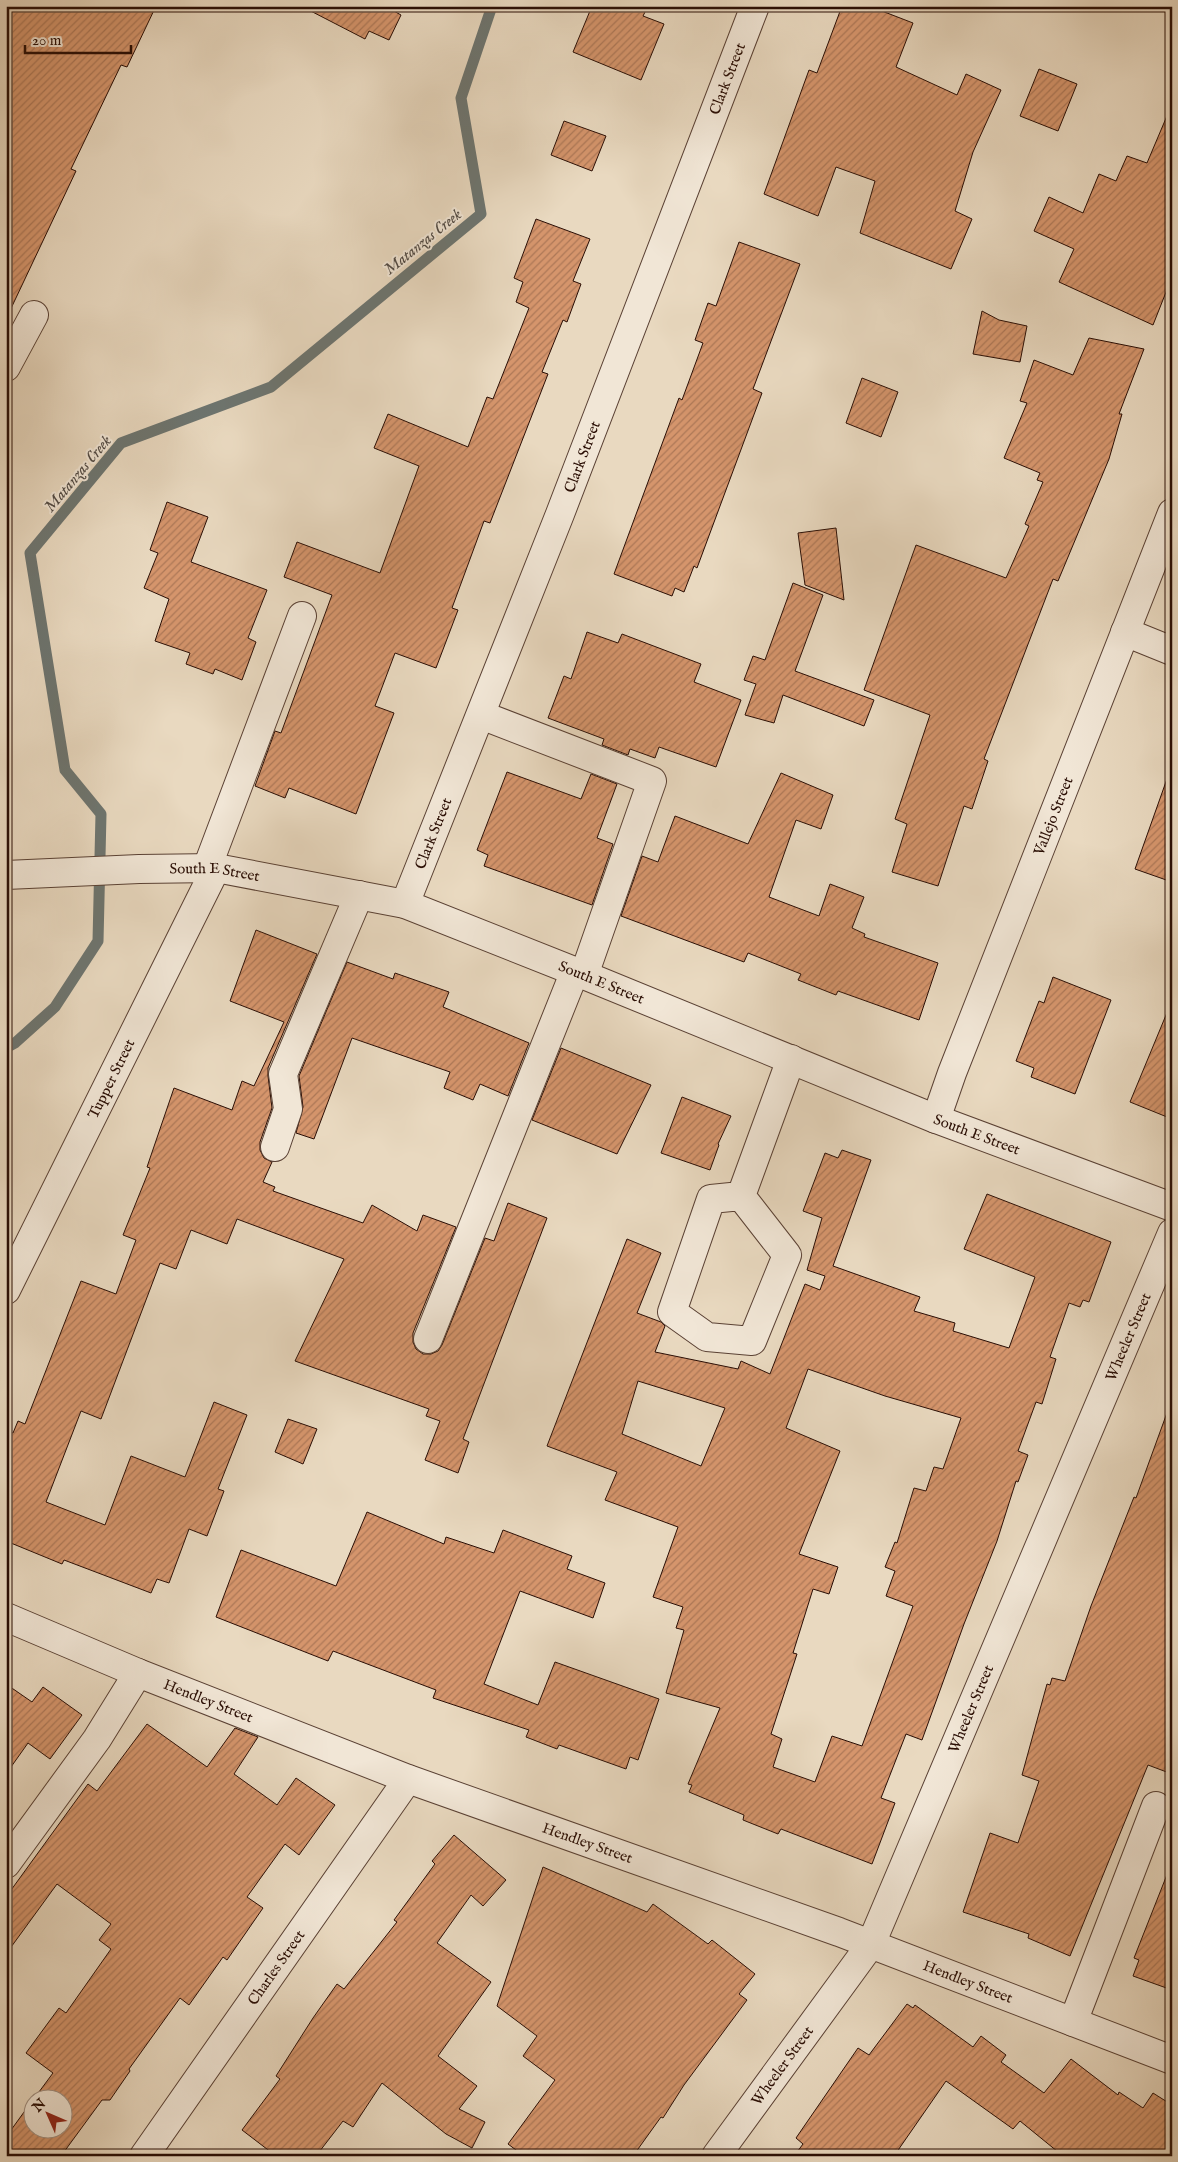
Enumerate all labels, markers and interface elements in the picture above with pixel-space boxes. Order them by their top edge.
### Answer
scale bar [25,22,131,54]
text: 20 m [32,31,62,50]
street label: Clark Street [705,40,750,117]
water label: Matanzas Creek [380,205,467,280]
street label: Clark Street [560,418,605,496]
water label: Matanzas Creek [41,431,117,517]
street label: Vallejo Street [1029,774,1077,859]
street label: Clark Street [411,795,456,872]
street label: South E Street [169,859,261,886]
street label: South E Street [556,957,647,1009]
street label: Tupper Street [84,1036,139,1122]
street label: South E Street [931,1110,1023,1159]
street label: Wheeler Street [1101,1290,1156,1384]
street label: Wheeler Street [944,1662,998,1756]
street label: Hendley Street [161,1675,256,1727]
street label: Hendley Street [540,1818,635,1868]
street label: Charles Street [243,1927,309,2009]
street label: Hendley Street [920,1956,1015,2008]
street label: Wheeler Street [747,2022,818,2109]
north arrow [22,2090,72,2140]
text: N [28,2095,50,2117]

